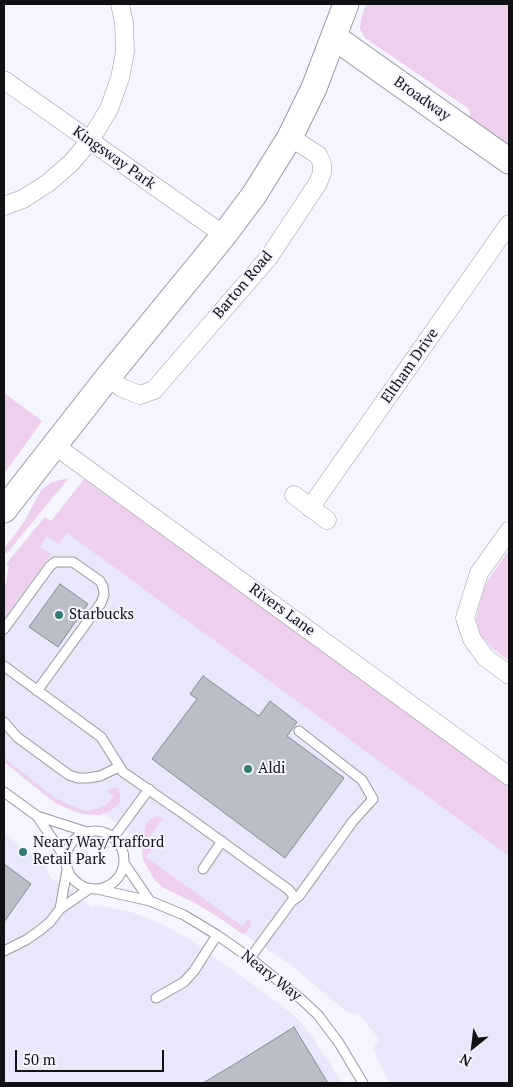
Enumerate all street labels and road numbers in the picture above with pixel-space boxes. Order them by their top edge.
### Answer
street label: Broadway [390,73,454,125]
street label: Kingsway Park [69,123,159,193]
street label: Barton Road [210,248,276,322]
street label: Eltham Drive [378,325,442,407]
street label: Rivers Lane [246,580,318,640]
street label: Neary Way [237,947,305,1005]

